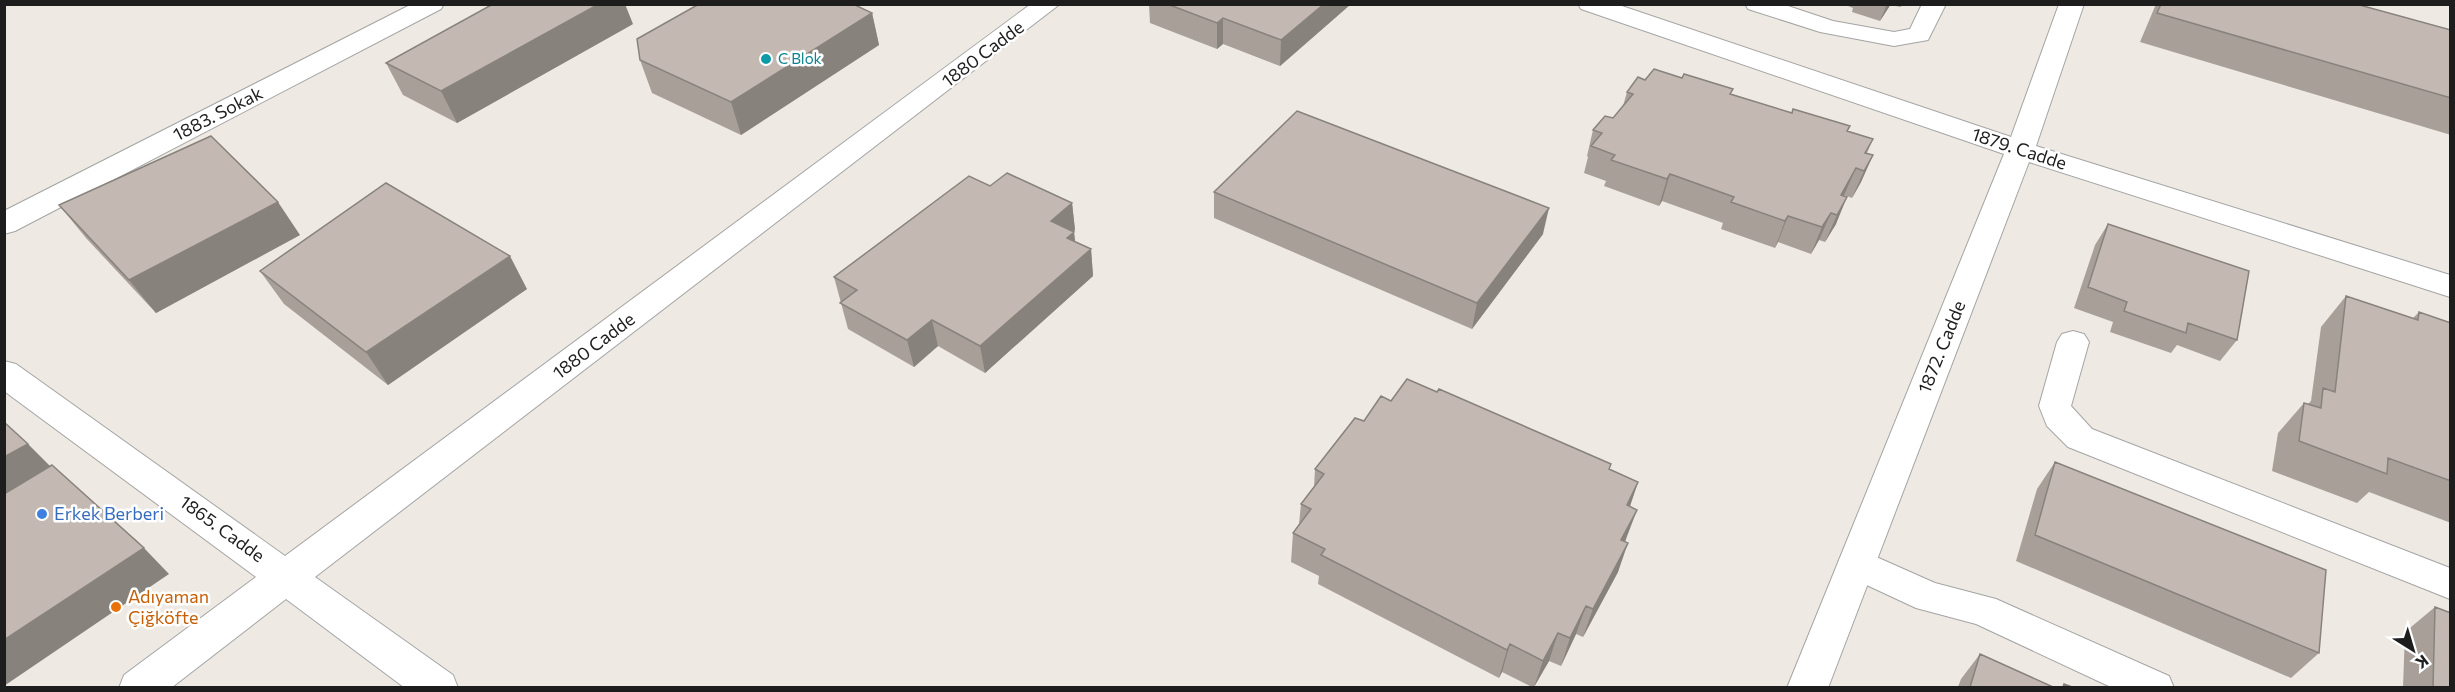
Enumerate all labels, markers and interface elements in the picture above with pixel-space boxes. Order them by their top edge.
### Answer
street label: 1880 Cadde [937,15,1028,91]
place label: C Blok [778,49,822,67]
marker: C Blok [759,52,773,66]
street label: 1883. Sokak [169,81,266,145]
street label: 1879. Cadde [1969,122,2069,174]
street label: 1872. Cadde [1913,297,1970,396]
street label: 1880 Cadde [548,307,639,383]
street label: 1865. Cadde [176,490,269,566]
place label: Erkek Berberi [54,502,164,524]
marker: Erkek Berberi [35,507,49,521]
place label: Adıyaman Çiğköfte [128,585,209,628]
marker: Adıyaman Çiğköfte [109,600,123,614]
north arrow [2383,620,2443,680]
text: K [2412,651,2433,673]

